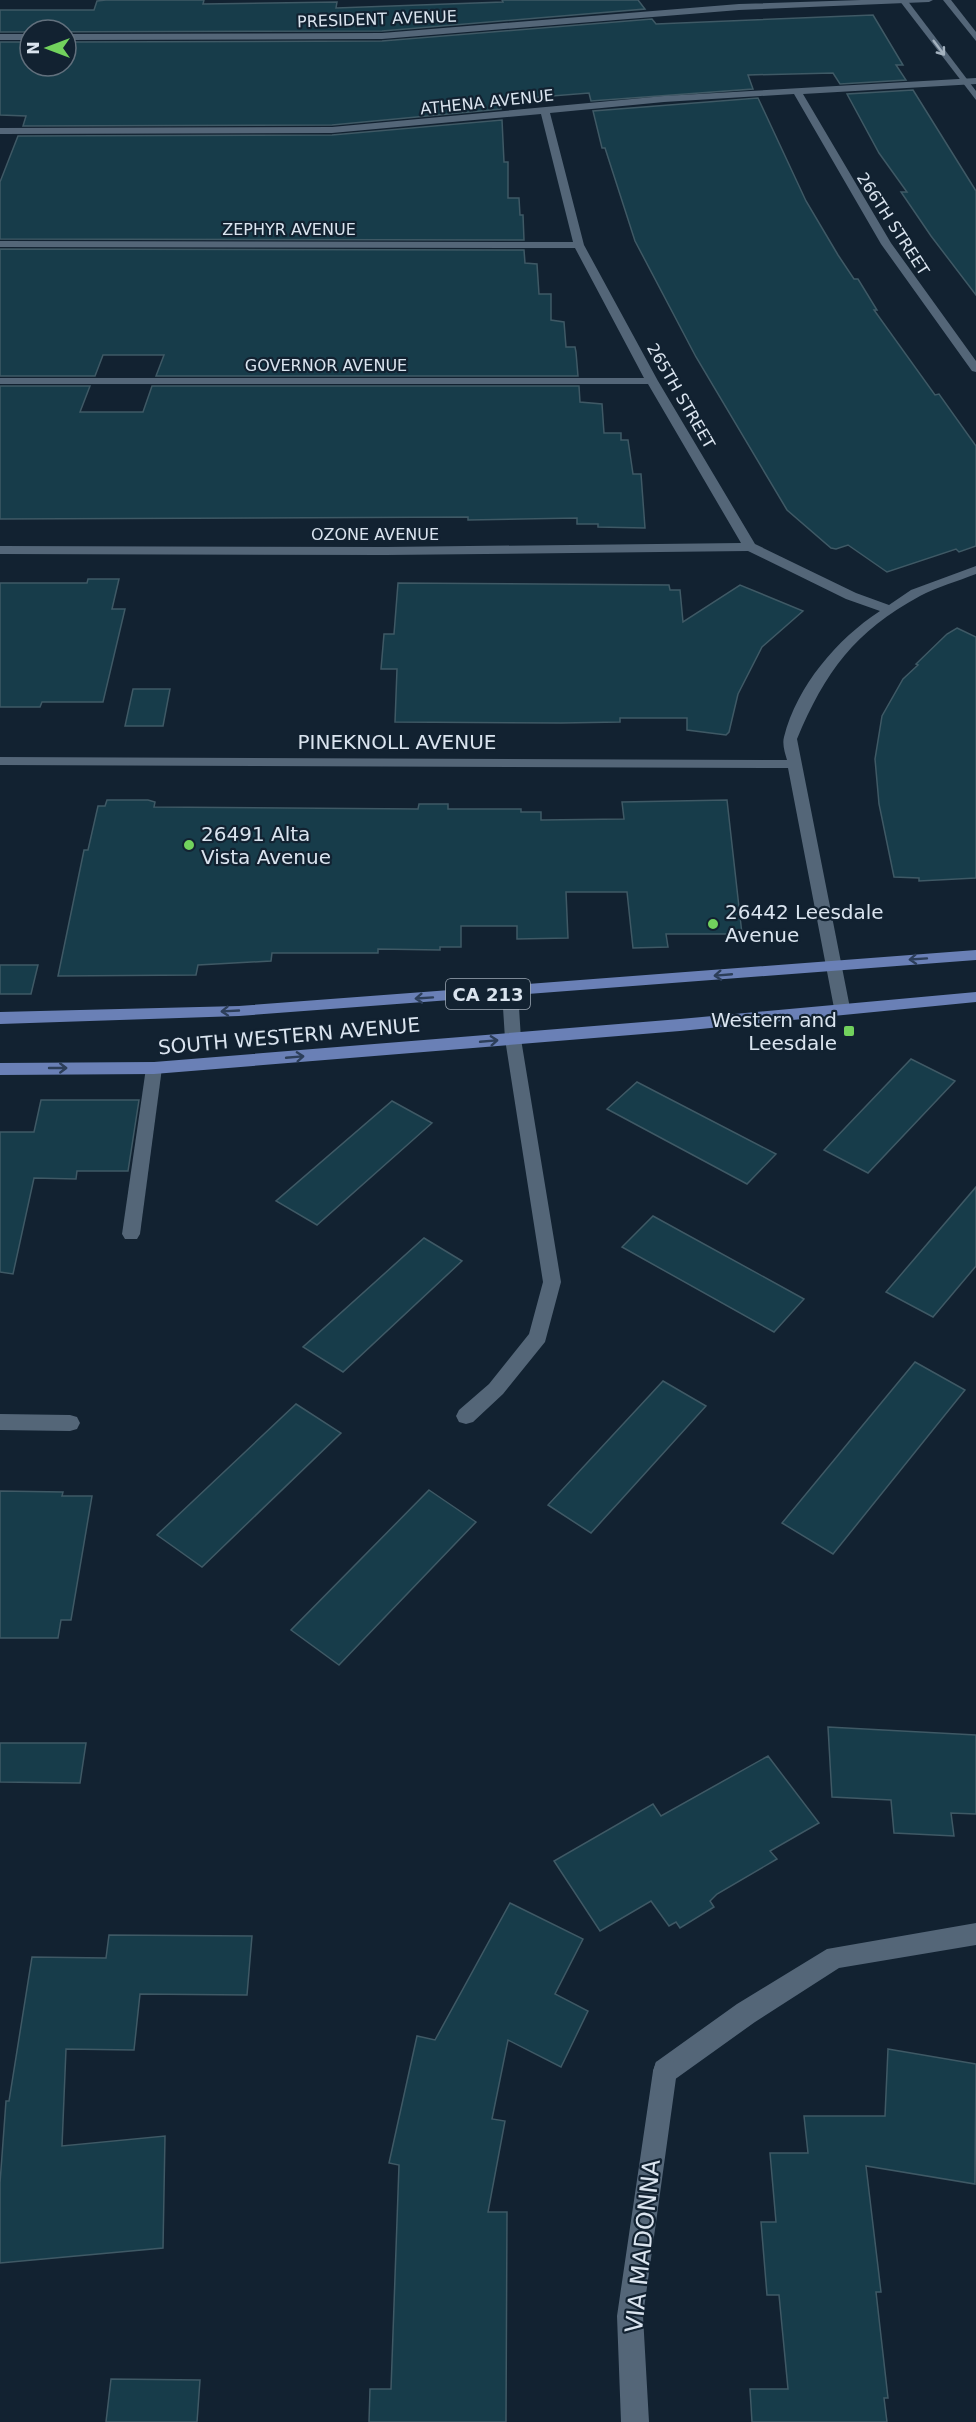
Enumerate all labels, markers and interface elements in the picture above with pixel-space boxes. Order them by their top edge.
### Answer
street label: PRESIDENT AVENUE [297,7,457,31]
north arrow [18,18,78,78]
one-way arrow [933,39,945,55]
text: N [24,41,43,55]
street label: ATHENA AVENUE [419,86,555,118]
street label: 266TH STREET [853,169,933,279]
street label: ZEPHYR AVENUE [222,220,356,239]
street label: 265TH STREET [643,340,719,452]
street label: GOVERNOR AVENUE [245,356,407,375]
street label: OZONE AVENUE [311,525,439,544]
street label: PINEKNOLL AVENUE [298,730,496,754]
place label: 26491 Alta Vista Avenue [201,822,331,869]
marker: 26491 Alta Vista Avenue [182,838,196,852]
place label: 26442 Leesdale Avenue [725,900,884,947]
marker: 26442 Leesdale Avenue [706,917,720,931]
one-way arrow [908,954,928,965]
one-way arrow [714,969,734,980]
road number: CA 213 [446,979,530,1009]
one-way arrow [415,993,435,1004]
one-way arrow [220,1006,240,1017]
place label: Western and Leesdale [711,1008,837,1055]
street label: SOUTH WESTERN AVENUE [157,1013,421,1059]
marker: Western and Leesdale [842,1024,856,1038]
one-way arrow [479,1035,499,1046]
one-way arrow [285,1051,304,1062]
one-way arrow [48,1063,68,1074]
street label: VIA MADONNA [620,2157,666,2334]

